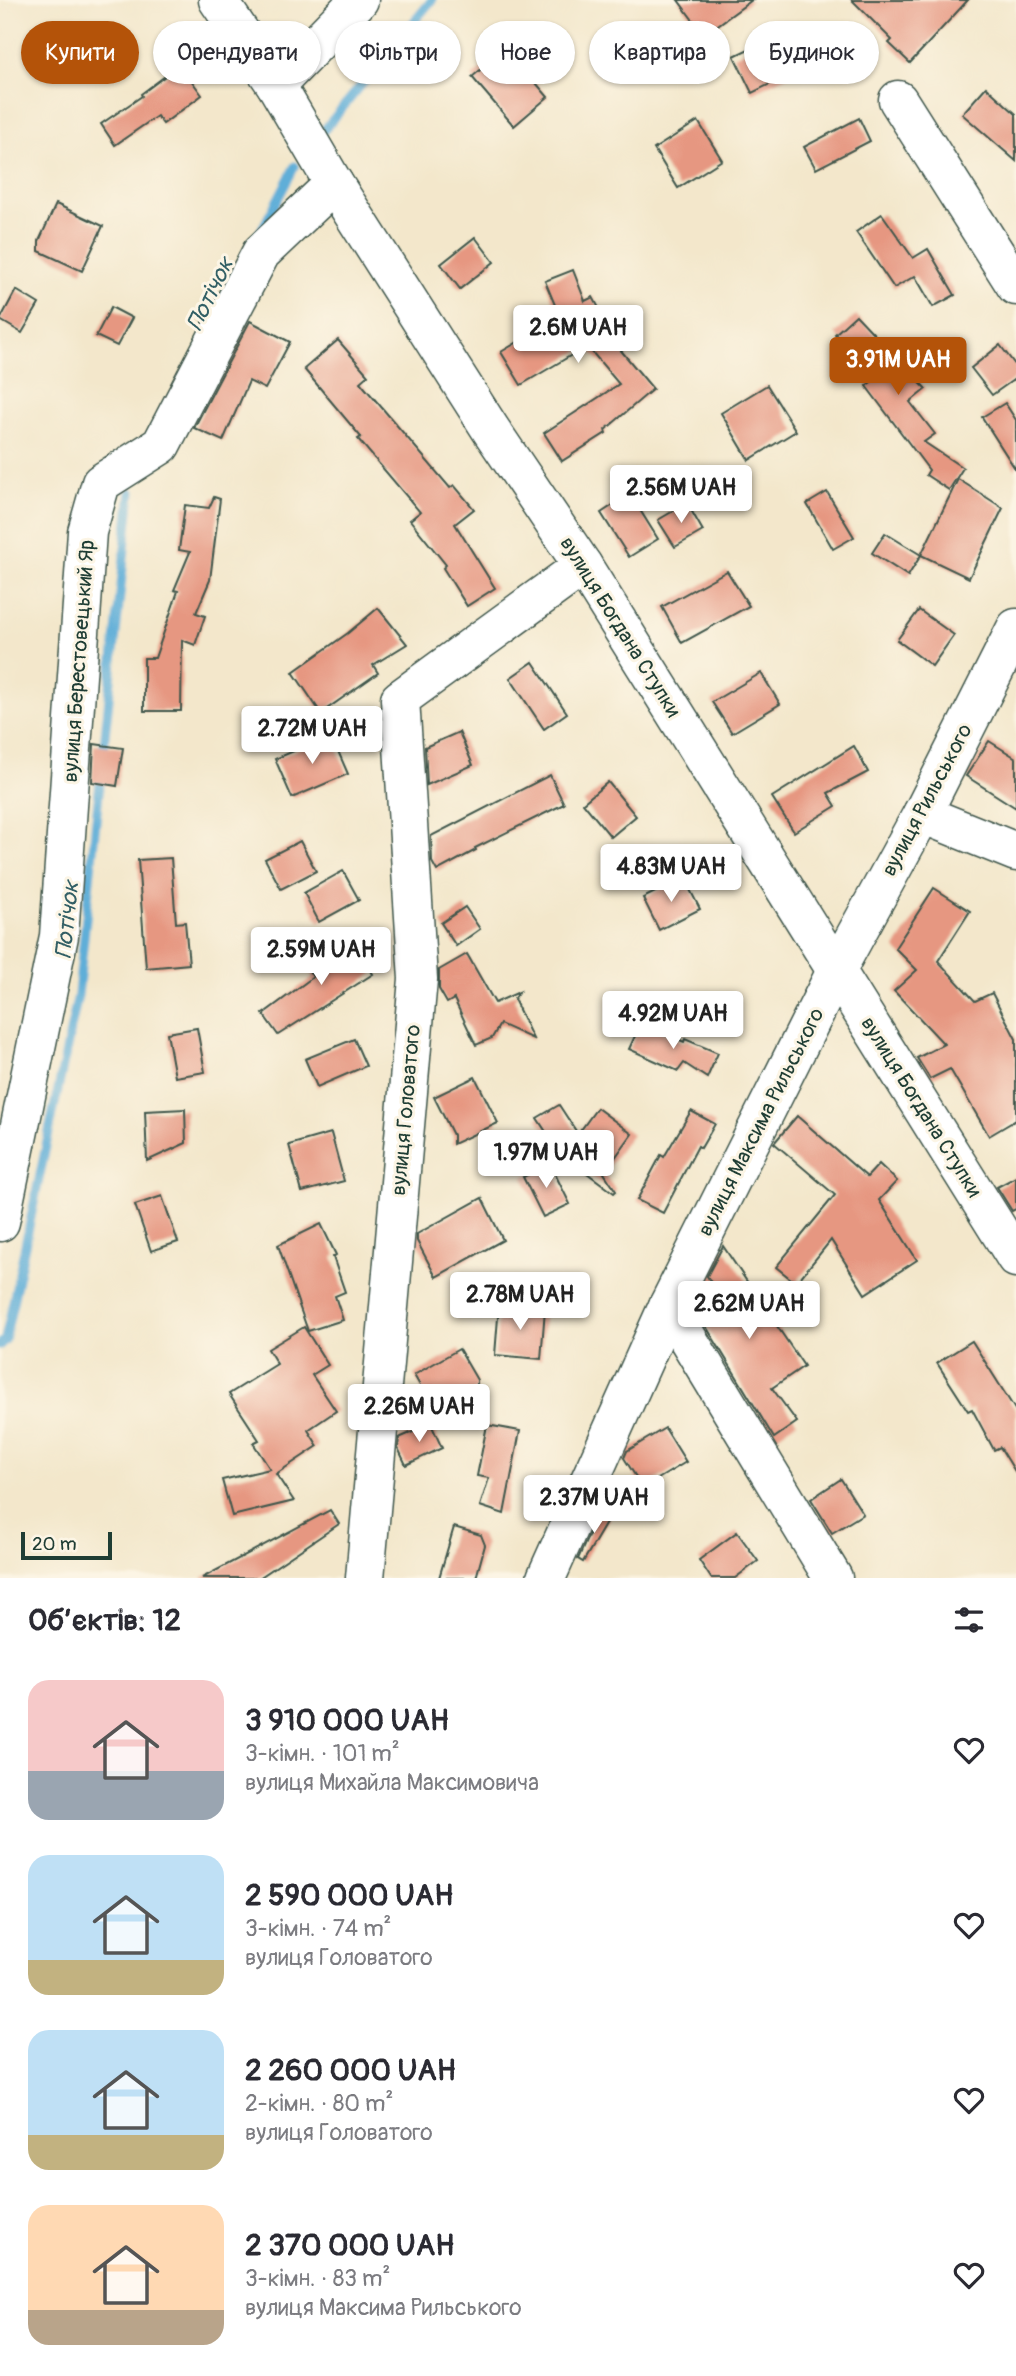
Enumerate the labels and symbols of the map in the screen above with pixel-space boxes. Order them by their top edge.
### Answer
water label: Потічок [180,251,241,335]
pin: 2.6M UAH [506,306,650,365]
pin: 3.91M UAH [818,338,978,397]
pin: 2.56M UAH [601,466,761,525]
street label: вулиця Богдана Ступки [553,532,687,722]
street label: вулиця Берестовецький Яр [57,539,101,783]
pin: 2.72M UAH [232,706,392,766]
street label: вулиця Рильського [875,719,979,881]
pin: 4.83M UAH [591,844,751,904]
water label: Потічок [49,878,86,960]
pin: 2.59M UAH [241,928,401,987]
pin: 4.92M UAH [593,992,753,1051]
street label: вулиця Максима Рильського [692,1003,830,1241]
street label: вулиця Богдана Ступки [854,1012,988,1202]
street label: вулиця Головатого [385,1024,427,1196]
pin: 1.97M UAH [466,1130,626,1190]
pin: 2.78M UAH [440,1272,600,1332]
pin: 2.62M UAH [669,1282,829,1341]
pin: 2.26M UAH [339,1384,499,1444]
pin: 2.37M UAH [514,1476,674,1535]
scale bar [21,1529,112,1561]

